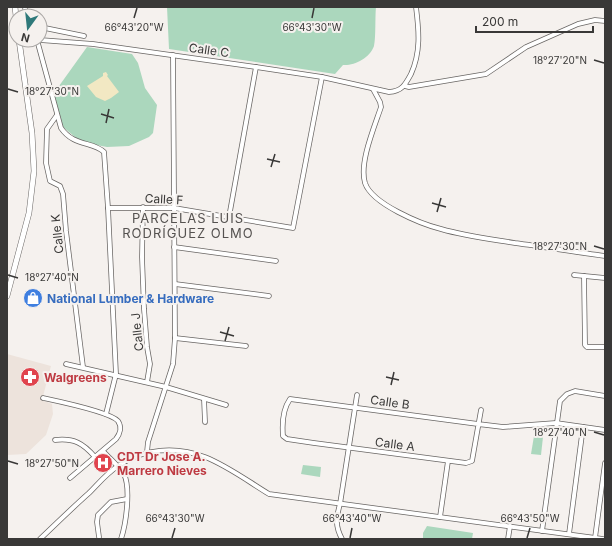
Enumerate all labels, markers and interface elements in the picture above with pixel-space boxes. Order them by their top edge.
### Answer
north arrow [8,8,48,48]
scale bar [476,8,593,34]
text: 200 m [482,14,518,29]
text: 66°43'20"W [104,21,164,33]
text: 66°43'30"W [282,21,342,33]
text: N [20,30,31,46]
street label: Calle C [188,40,230,60]
text: 18°27'20"N [533,54,587,66]
text: 18°27'30"N [25,85,79,97]
street label: Calle F [144,190,184,208]
district label: PARCELAS LUIS RODRÍGUEZ OLMO [122,210,254,241]
street label: Calle K [47,213,67,255]
text: 18°27'30"N [533,240,587,252]
text: 18°27'40"N [25,271,79,283]
shop icon: National Lumber & Hardware [22,287,44,309]
place label: National Lumber & Hardware [47,291,214,306]
street label: Calle J [128,312,146,352]
pharmacy icon: Walgreens [19,366,41,388]
place label: Walgreens [44,370,107,385]
street label: Calle B [369,392,411,412]
text: 18°27'40"N [533,426,587,438]
street label: Calle A [374,434,416,454]
place label: CDT Dr Jose A. Marrero Nieves [117,449,207,478]
hospital icon: CDT Dr Jose A. Marrero Nieves [92,452,114,474]
text: 18°27'50"N [25,457,79,469]
text: 66°43'30"W [145,512,205,524]
text: 66°43'40"W [323,512,382,524]
text: 66°43'50"W [500,512,560,524]

